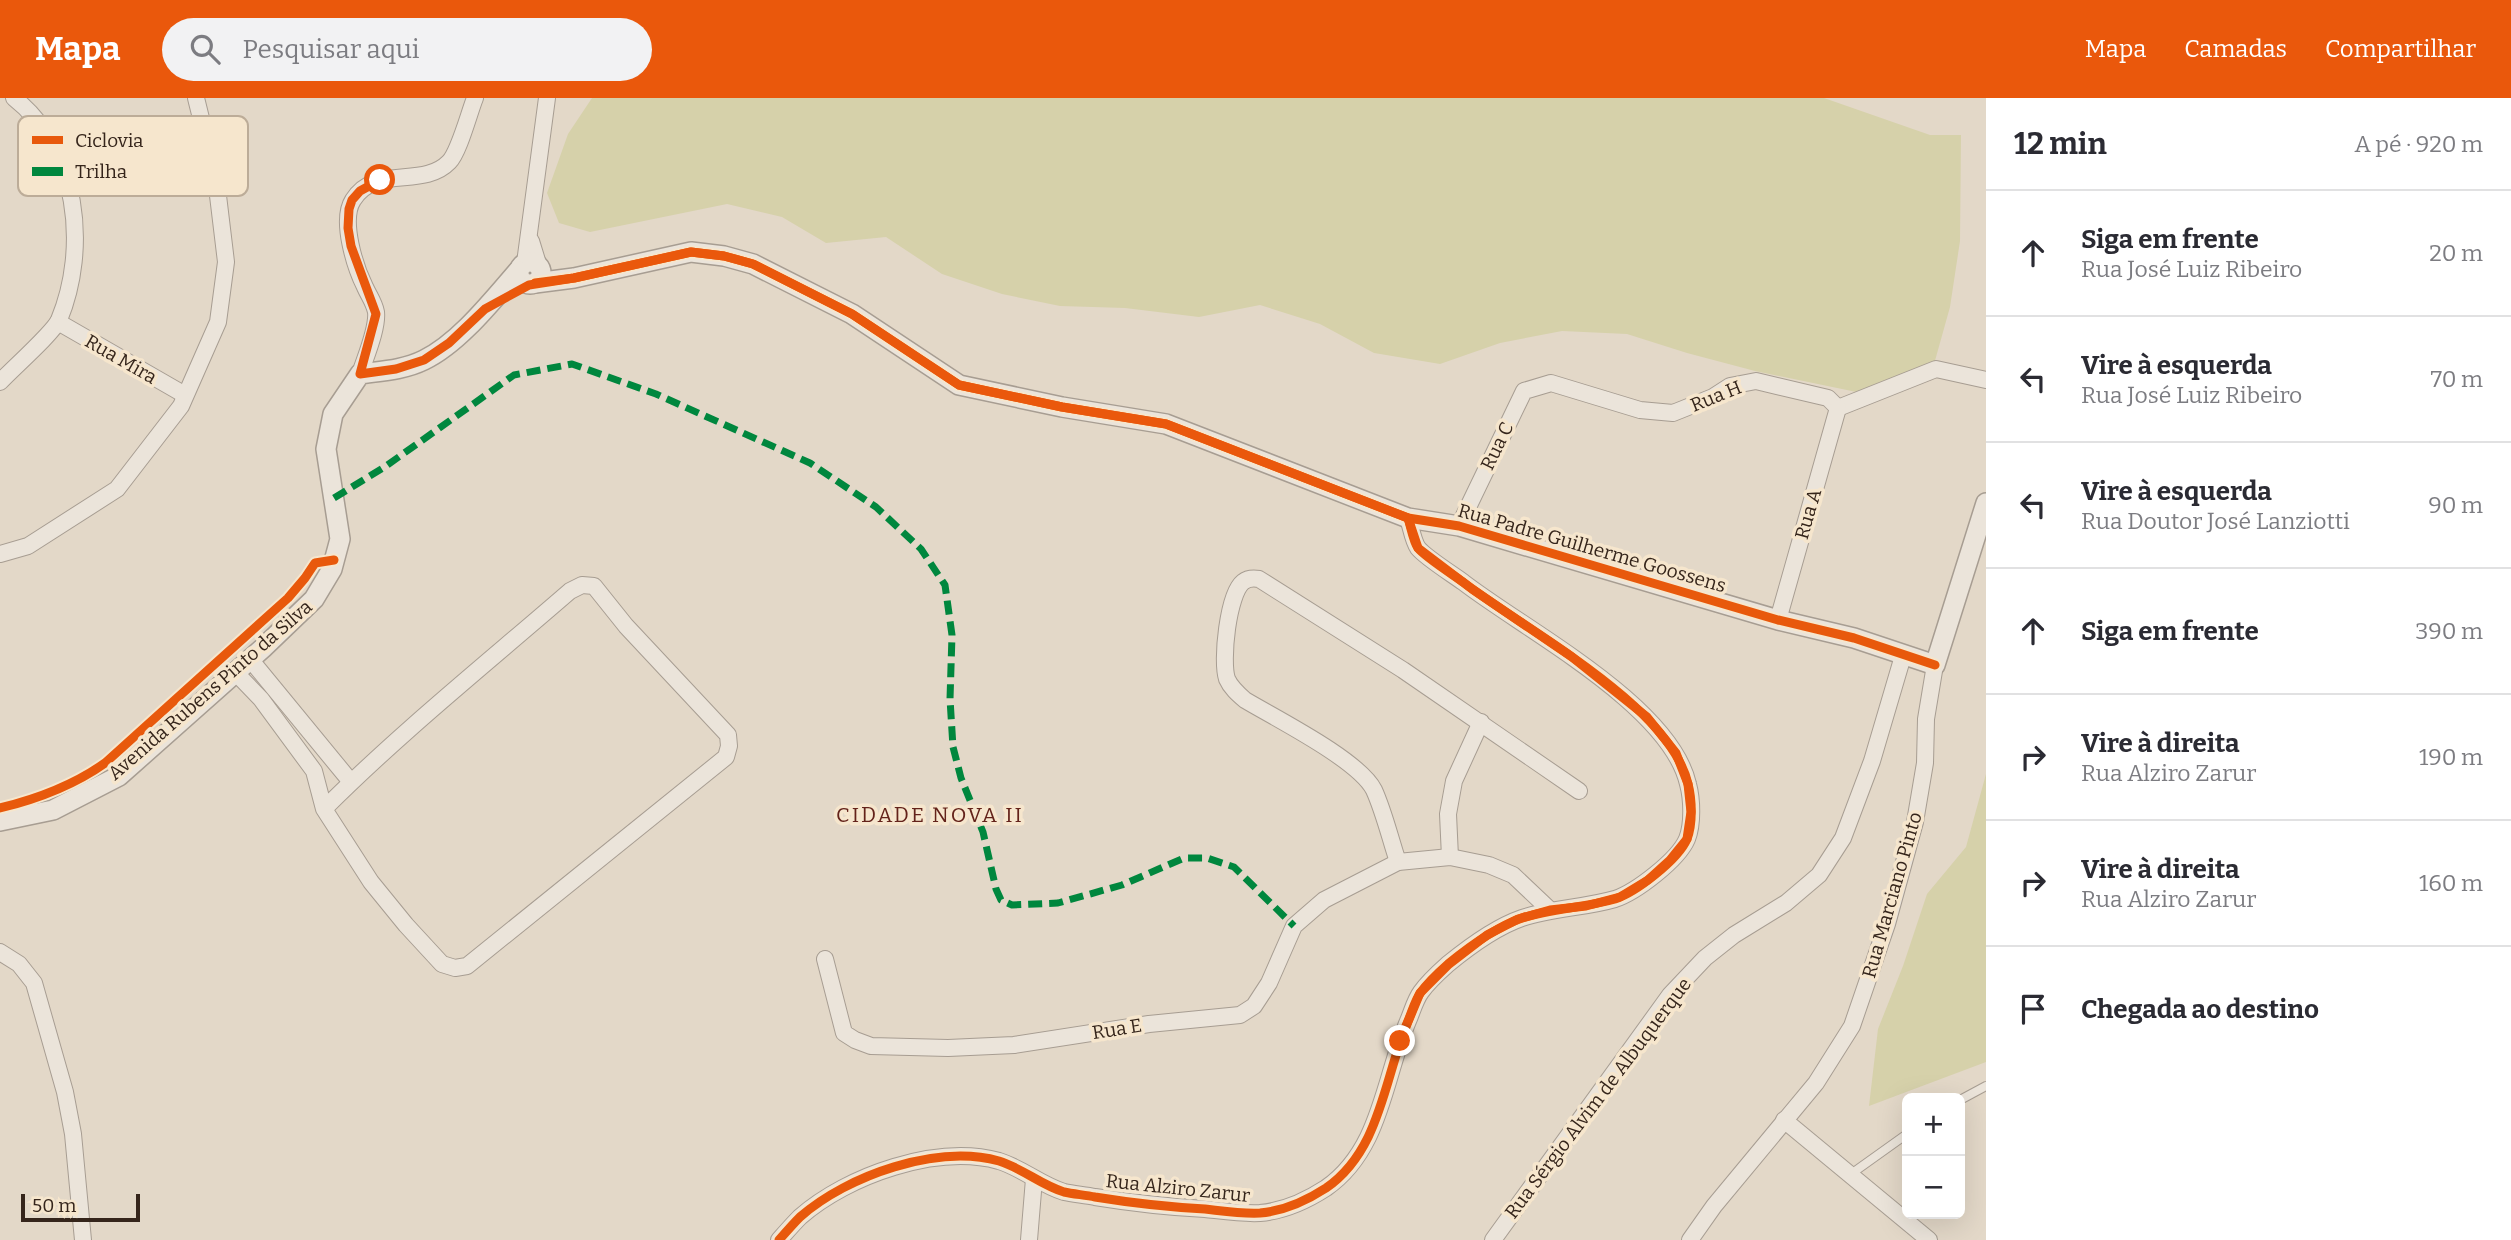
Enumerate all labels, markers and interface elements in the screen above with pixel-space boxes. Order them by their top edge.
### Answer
search box [162,18,652,81]
text: Mapa [35,29,120,69]
icon: search [186,30,224,68]
text: Pesquisar aqui [242,34,420,65]
text: Mapa [2085,35,2146,63]
text: Camadas [2184,35,2287,63]
text: Compartilhar [2325,35,2476,63]
legend [18,116,248,196]
text: 12 min [2014,126,2107,162]
text: Ciclovia [75,129,144,152]
text: A pé · 920 m [2354,130,2483,158]
text: Trilha [75,160,128,183]
route start [364,164,395,195]
text: Siga em frente [2081,224,2259,255]
icon: ahead [2014,234,2052,272]
text: 20 m [2429,239,2483,267]
text: Rua José Luiz Ribeiro [2081,255,2302,283]
street label: Rua Mira [81,329,161,389]
text: Vire à esquerda [2081,350,2272,381]
icon: left [2014,360,2052,398]
text: 70 m [2431,365,2483,393]
street label: Rua H [1687,375,1745,417]
text: Rua José Luiz Ribeiro [2081,381,2302,409]
street label: Rua C [1476,418,1518,474]
text: Vire à esquerda [2081,476,2272,507]
street label: Rua A [1790,486,1826,542]
icon: left [2014,486,2052,524]
text: 90 m [2428,491,2483,519]
street label: Rua Padre Guilherme Goossens [1455,499,1729,597]
text: Rua Doutor José Lanziotti [2081,507,2350,535]
street label: Avenida Rubens Pinto da Silva [103,595,317,785]
icon: ahead [2014,612,2052,650]
text: Siga em frente [2081,616,2259,647]
text: 390 m [2415,617,2483,645]
text: Vire à direita [2081,728,2240,759]
icon: right [2014,738,2052,776]
text: 190 m [2419,743,2483,771]
text: Rua Alziro Zarur [2081,759,2256,787]
district label: CIDADE NOVA II [836,802,1024,828]
street label: Rua Marciano Pinto [1857,809,1927,981]
text: Vire à direita [2081,854,2240,885]
icon: right [2014,864,2052,902]
text: 160 m [2419,869,2483,897]
text: Rua Alziro Zarur [2081,885,2256,913]
street label: Rua Sérgio Alvim de Albuquerque [1500,973,1696,1223]
icon: arrive [2014,990,2052,1028]
text: Chegada ao destino [2081,994,2319,1025]
street label: Rua E [1091,1014,1143,1044]
route end [1384,1025,1415,1056]
map controls [1902,1093,1965,1219]
button: + [1902,1093,1965,1156]
button: − [1902,1156,1965,1219]
street label: Rua Alziro Zarur [1105,1169,1252,1207]
scale bar [21,1191,140,1223]
text: 50 m [32,1194,76,1217]

